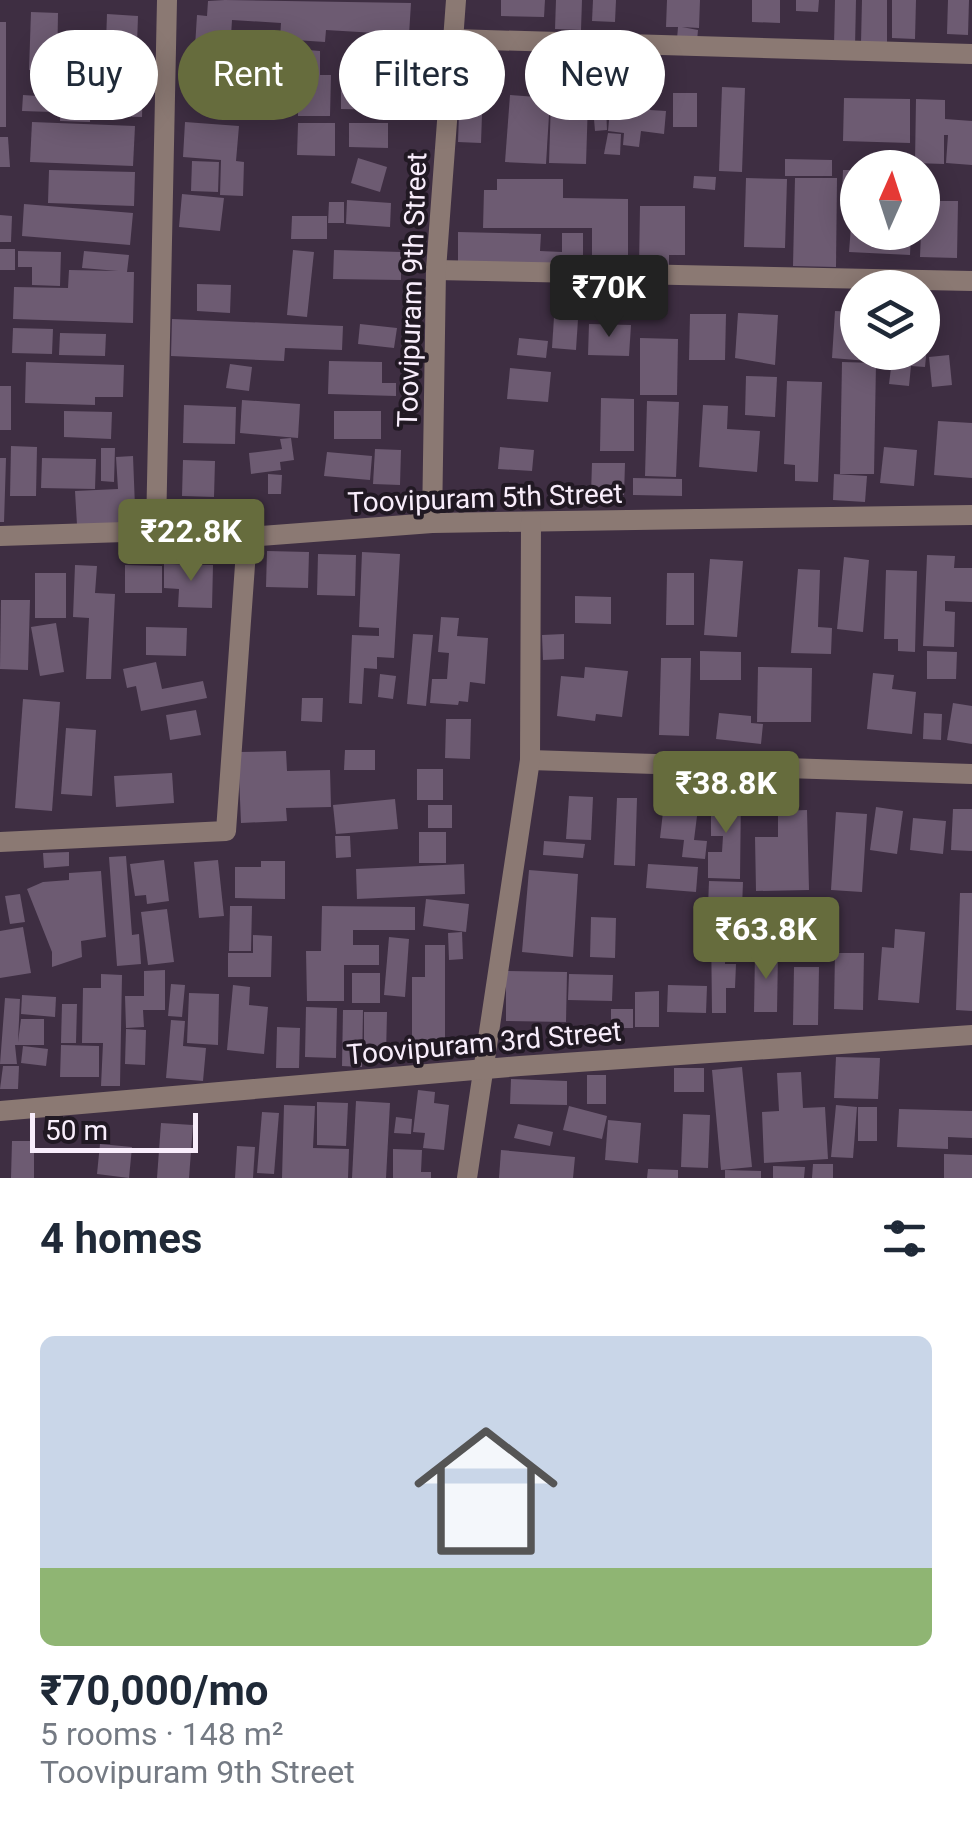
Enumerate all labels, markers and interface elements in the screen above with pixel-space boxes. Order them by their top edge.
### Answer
chip: Buy [30,30,158,120]
chip: Rent [178,30,319,120]
chip: Filters [339,30,505,120]
chip: New [525,30,665,120]
north arrow [840,150,940,250]
map controls [840,150,940,370]
street label: Toovipuram 9th Street [391,152,433,428]
pin: ₹70K [550,255,668,340]
text: ₹70K [572,268,646,306]
button: layers [840,270,940,370]
street label: Toovipuram 5th Street [347,477,623,519]
pin: ₹22.8K [110,499,272,584]
text: ₹22.8K [140,512,242,550]
pin: ₹38.8K [645,751,807,836]
text: ₹38.8K [675,764,777,802]
pin: ₹63.8K [685,897,847,982]
text: ₹63.8K [715,910,817,948]
street label: Toovipuram 3rd Street [345,1015,623,1071]
scale bar [30,1108,198,1152]
text: 50 m [45,1114,108,1147]
icon: filters [877,1211,932,1266]
text: 4 homes [40,1214,202,1263]
icon: home [396,1401,576,1581]
text: ₹70,000/mo [40,1666,269,1715]
text: 5 rooms · 148 m² [40,1715,283,1753]
text: Toovipuram 9th Street [40,1753,355,1791]

